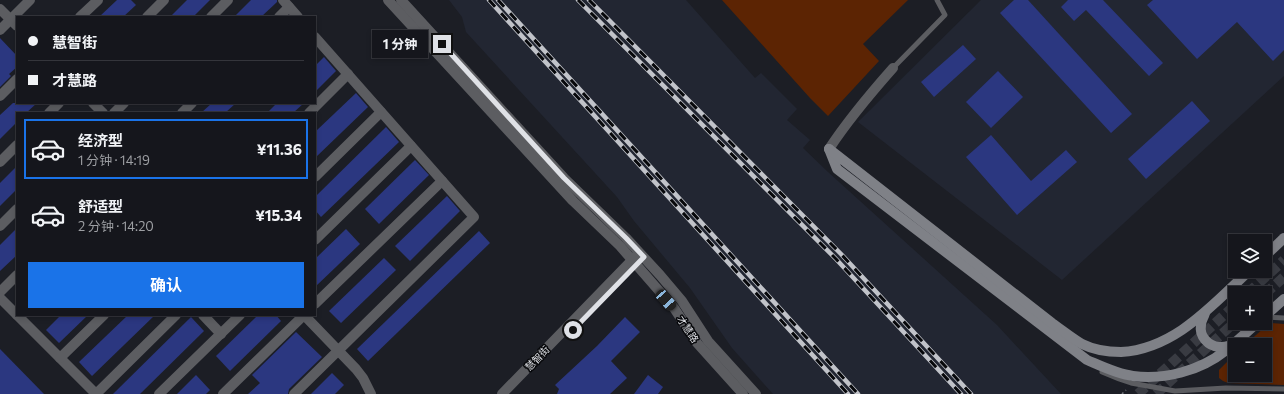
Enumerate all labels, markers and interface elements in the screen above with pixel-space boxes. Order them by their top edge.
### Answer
callout: 1 分钟 [372,30,428,58]
text: 慧智街 [52,33,97,51]
route end [433,35,451,53]
text: 1 分钟 [383,36,417,52]
text: 才慧路 [52,71,97,89]
icon: car [30,131,66,167]
text: 经济型 [78,131,123,149]
text: ¥11.36 [257,140,302,158]
text: 1 分钟 · 14:19 [78,152,150,168]
icon: car [30,197,66,233]
text: 舒适型 [78,197,123,215]
text: ¥15.34 [255,206,302,224]
text: 2 分钟 · 14:20 [78,218,154,234]
map controls [1228,234,1272,382]
button: layers [1228,234,1272,278]
button: 确认 [28,262,304,308]
button: + [1228,286,1272,330]
car [654,287,678,313]
street label: 才慧路 [675,313,701,345]
route start [564,321,582,339]
button: − [1228,338,1272,382]
street label: 慧智街 [522,343,552,373]

